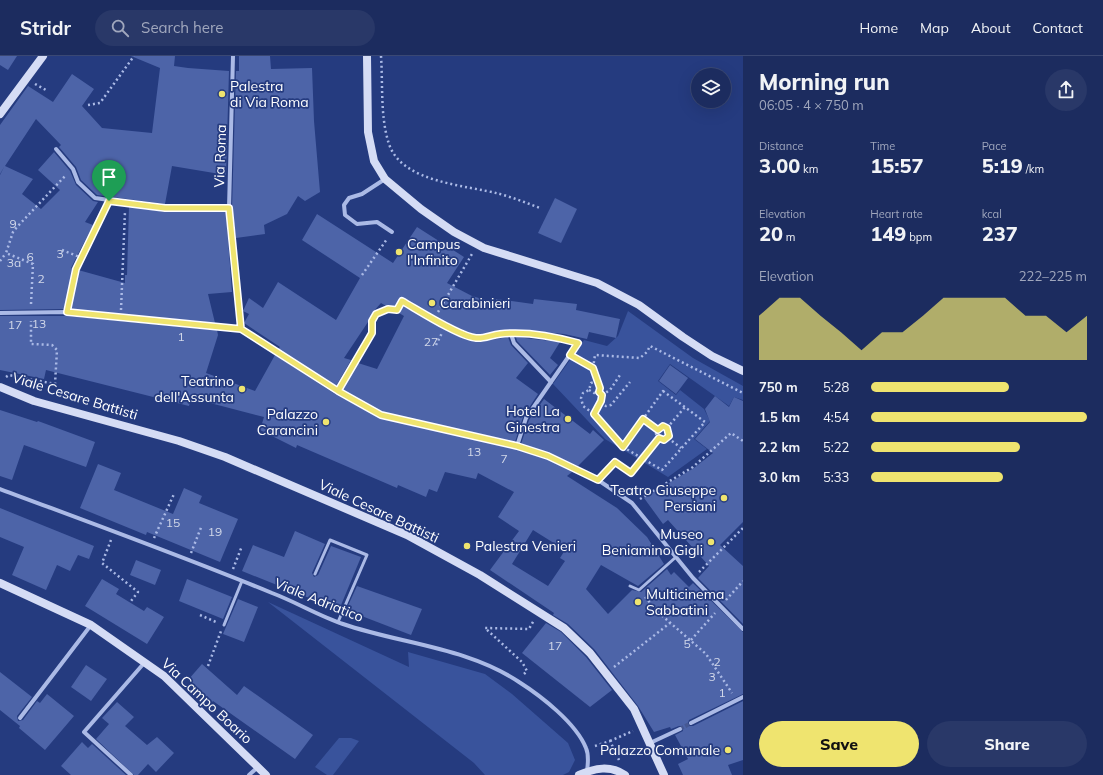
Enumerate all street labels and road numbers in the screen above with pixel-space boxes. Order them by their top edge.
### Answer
street label: Via Roma [210,124,230,188]
street label: Viale Cesare Battisti [10,368,140,424]
street label: Viale Cesare Battisti [316,475,442,547]
street label: Viale Adriatico [272,574,366,626]
street label: Via Campo Boario [158,654,256,748]

